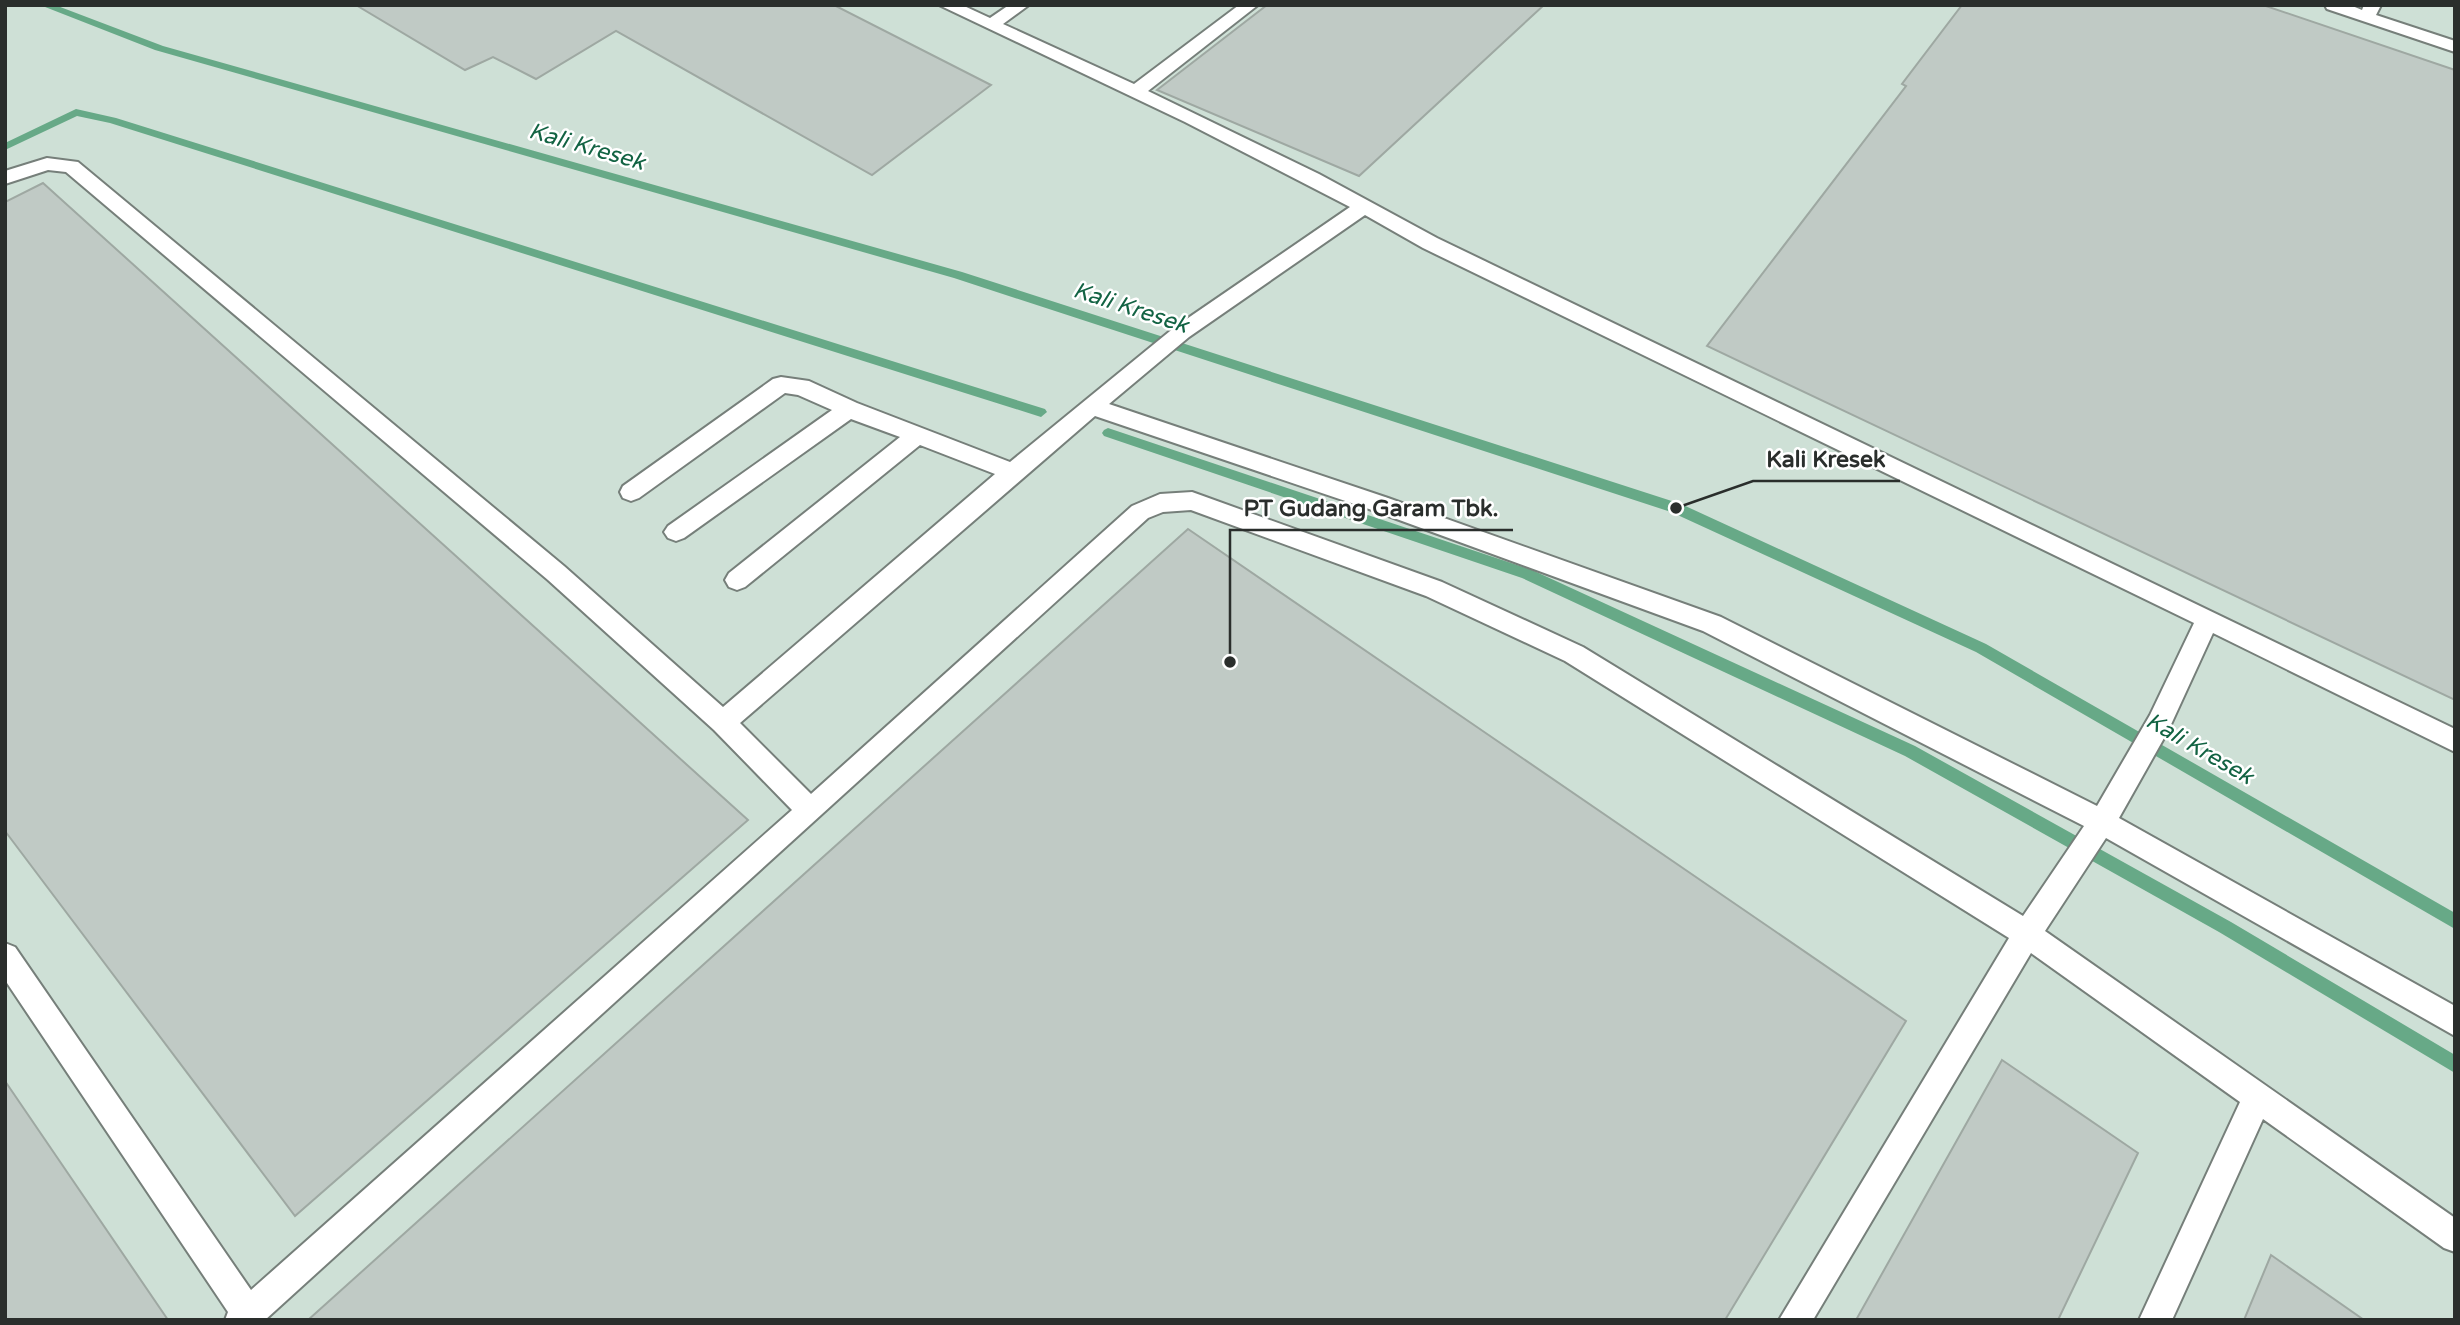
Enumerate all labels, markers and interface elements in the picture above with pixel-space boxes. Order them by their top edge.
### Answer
water label: Kali Kresek [526,117,649,177]
water label: Kali Kresek [1070,276,1193,340]
callout: Kali Kresek [1753,437,1900,481]
text: Kali Kresek [1766,446,1886,474]
callout: PT Gudang Garam Tbk. [1230,486,1513,530]
text: PT Gudang Garam Tbk. [1244,495,1498,523]
water label: Kali Kresek [2141,707,2259,792]

